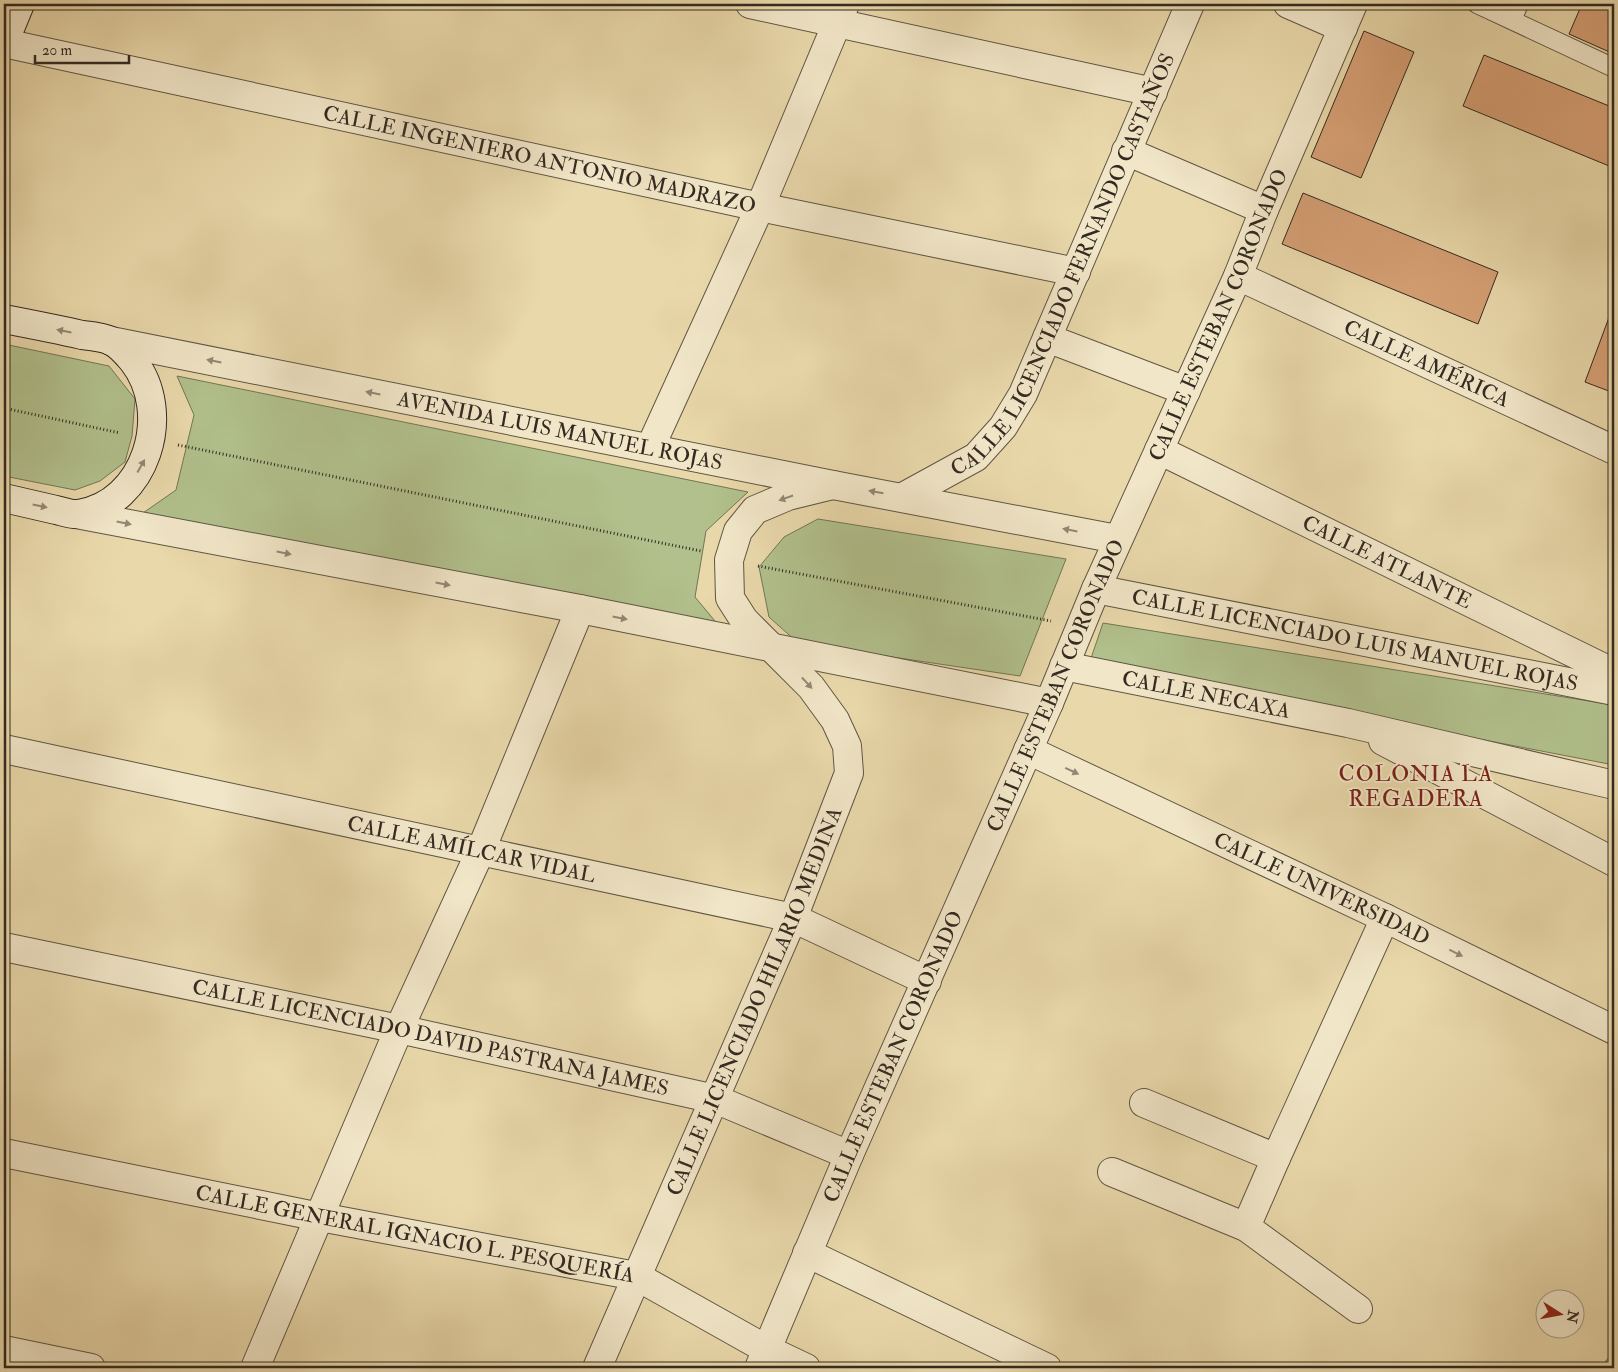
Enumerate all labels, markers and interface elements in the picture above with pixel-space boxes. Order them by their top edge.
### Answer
scale bar [35,32,129,64]
text: 20 m [42,41,72,60]
street label: CALLE LICENCIADO FERNANDO CASTAÑOS [946,49,1181,482]
street label: CALLE INGENIERO ANTONIO MADRAZO [321,99,758,219]
street label: CALLE ESTEBAN CORONADO [1142,165,1294,465]
street label: CALLE AMÉRICA [1340,313,1514,413]
one-way arrow [56,327,71,335]
one-way arrow [206,357,221,365]
street label: AVENIDA LUIS MANUEL ROJAS [394,385,725,476]
one-way arrow [365,388,381,396]
one-way arrow [137,458,145,473]
one-way arrow [867,488,883,496]
one-way arrow [779,494,794,502]
one-way arrow [32,502,47,510]
street label: CALLE ATLANTE [1298,509,1476,615]
one-way arrow [116,519,132,527]
one-way arrow [1062,526,1077,534]
street label: CALLE ESTEBAN CORONADO [980,535,1130,836]
one-way arrow [276,550,292,558]
one-way arrow [436,580,452,588]
street label: CALLE LICENCIADO LUIS MANUEL ROJAS [1130,583,1580,697]
one-way arrow [612,614,628,622]
street label: CALLE NECAXA [1120,664,1293,725]
one-way arrow [801,677,813,689]
district label: COLONIA LA REGADERA [1339,760,1493,813]
one-way arrow [1065,767,1079,775]
street label: CALLE LICENCIADO HILARIO MEDINA [660,803,848,1200]
street label: CALLE AMÍLCAR VIDAL [345,809,598,889]
street label: CALLE UNIVERSIDAD [1210,826,1434,951]
street label: CALLE ESTEBAN CORONADO [817,906,969,1207]
one-way arrow [1449,949,1463,957]
street label: CALLE LICENCIADO DAVID PASTRANA JAMES [190,973,671,1102]
street label: CALLE GENERAL IGNACIO L. PESQUERÍA [193,1179,637,1289]
north arrow [1536,1290,1586,1340]
text: N [1563,1308,1582,1325]

